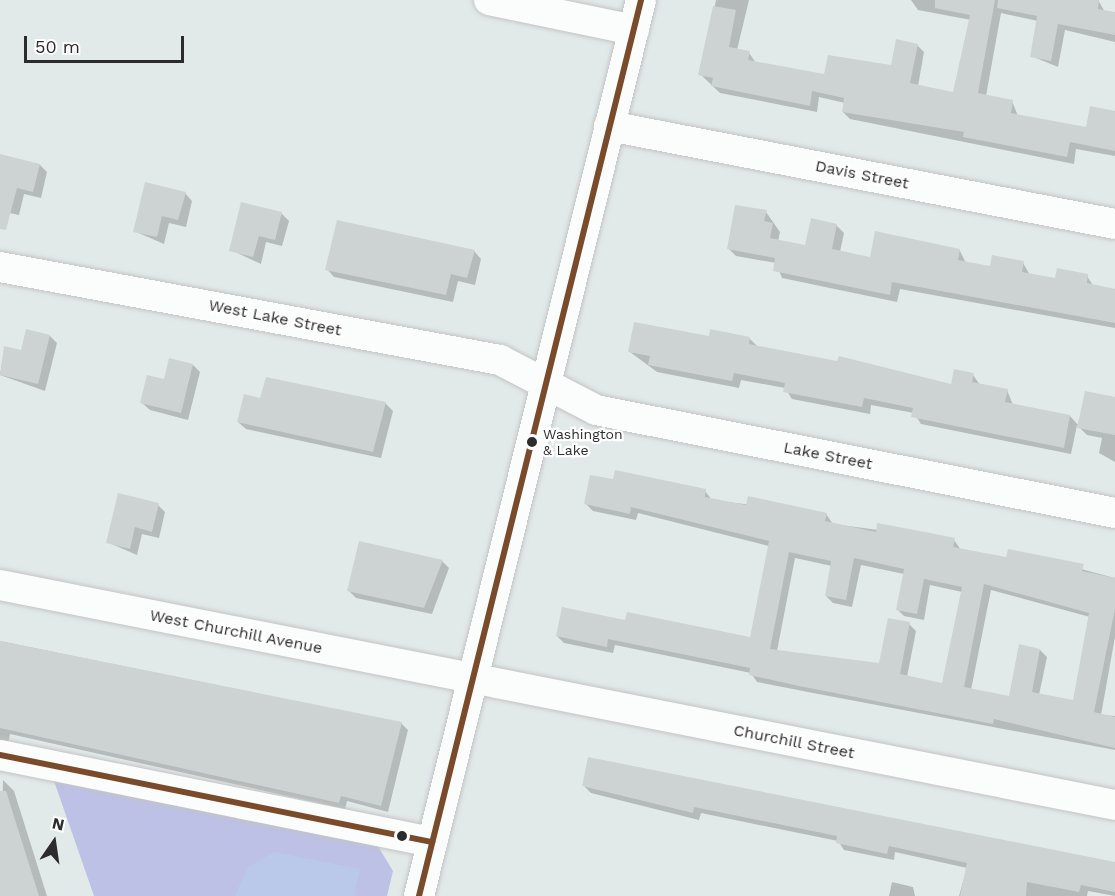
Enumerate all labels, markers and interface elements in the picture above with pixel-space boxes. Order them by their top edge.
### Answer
scale bar [27,24,188,62]
text: 50 m [35,36,80,57]
street label: Davis Street [814,157,910,193]
street label: West Lake Street [207,296,343,340]
place label: Washington & Lake [543,426,623,458]
marker: Washington & Lake [526,436,538,448]
street label: Lake Street [782,438,874,474]
street label: West Churchill Avenue [147,606,325,658]
street label: Churchill Street [732,721,856,763]
north arrow [24,812,84,872]
text: N [50,813,66,835]
unlabelled marker [396,830,408,842]

